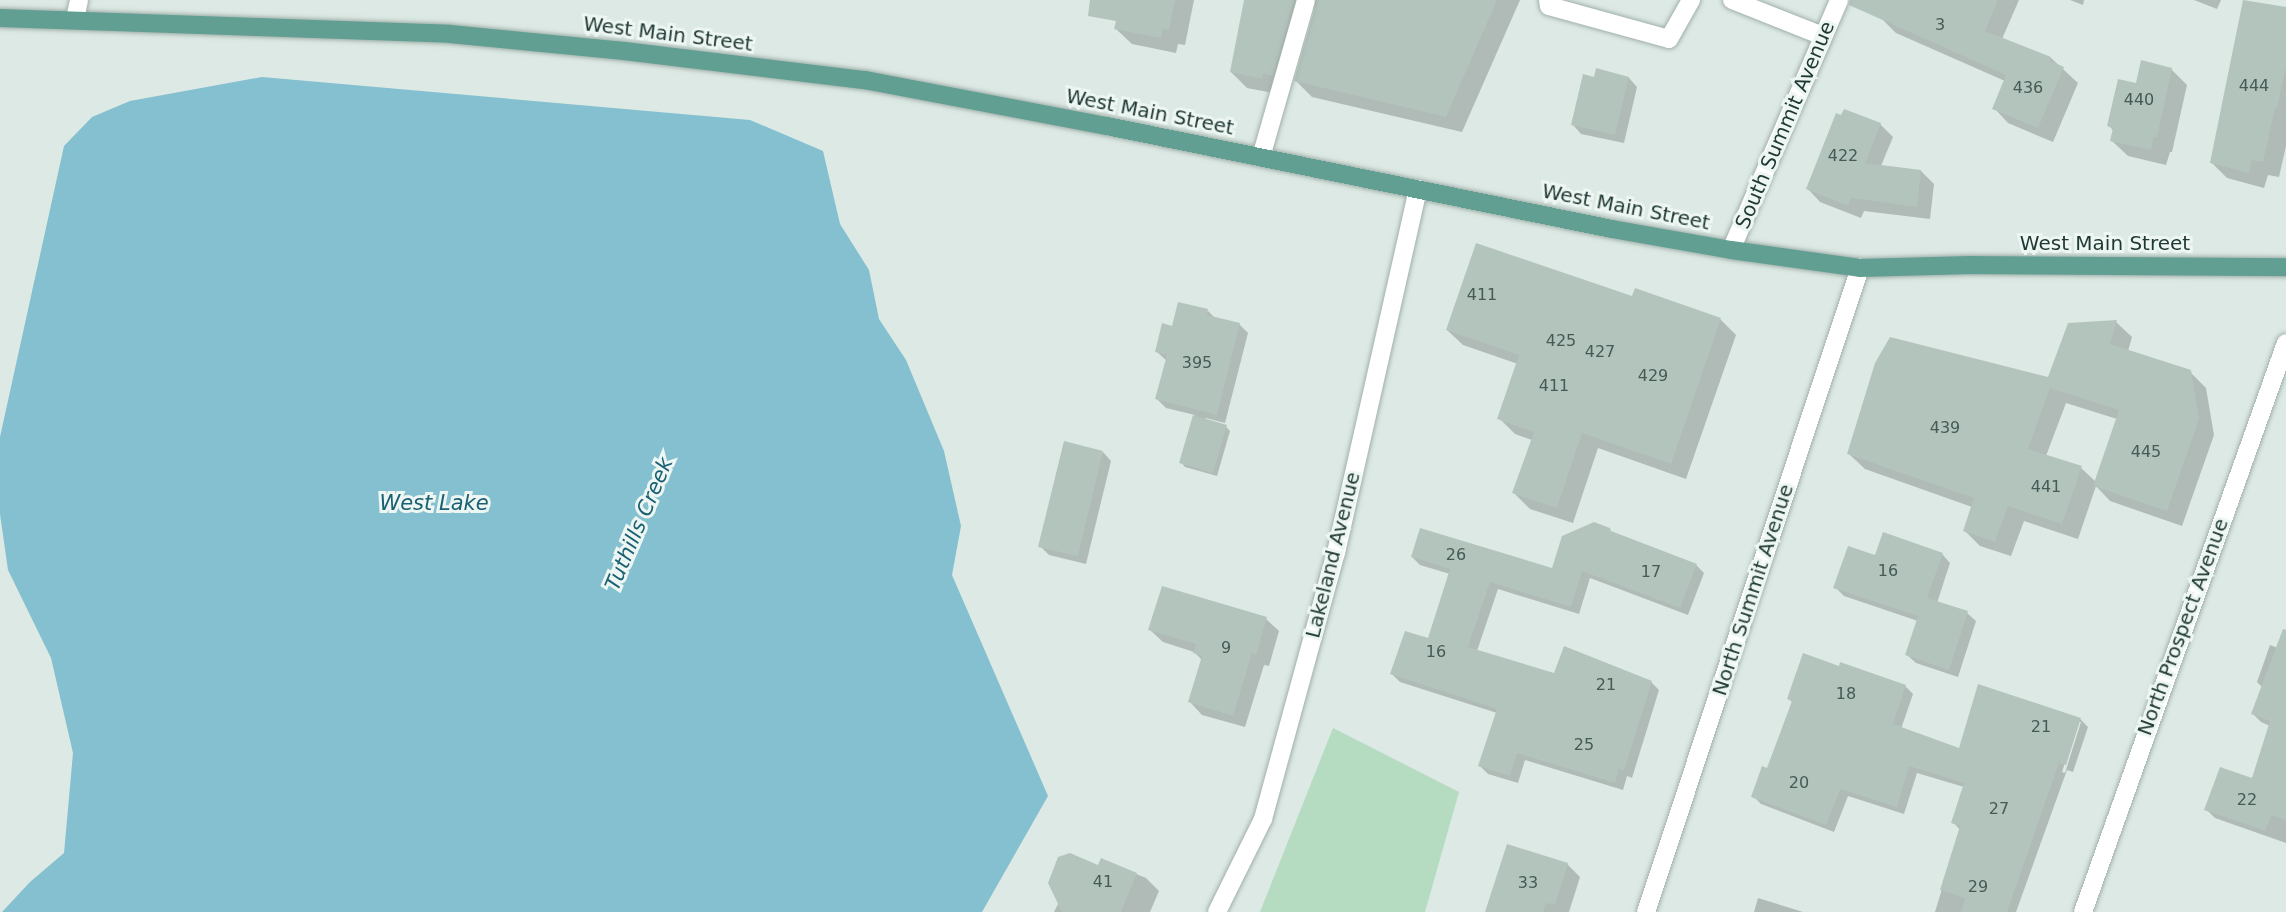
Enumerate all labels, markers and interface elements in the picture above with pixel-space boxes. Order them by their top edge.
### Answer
street label: West Main Street [582,12,754,56]
house number: 3 [1935,15,1945,35]
street label: South Summit Avenue [1730,18,1840,232]
house number: 444 [2239,76,2269,96]
house number: 436 [2013,78,2043,98]
street label: West Main Street [1064,84,1236,140]
house number: 440 [2124,90,2154,110]
house number: 422 [1828,146,1858,166]
street label: West Main Street [1540,179,1712,235]
street label: West Main Street [2020,231,2190,255]
house number: 411 [1467,285,1497,305]
house number: 425 [1546,331,1576,351]
house number: 427 [1585,342,1615,362]
house number: 395 [1182,353,1212,373]
house number: 429 [1638,366,1668,386]
house number: 411 [1539,376,1569,396]
house number: 439 [1930,418,1960,438]
house number: 445 [2131,442,2161,462]
water label: Tuthills Creek [600,454,678,594]
street label: Lakeland Avenue [1301,469,1365,641]
house number: 441 [2031,477,2061,497]
street label: North Summit Avenue [1707,481,1799,699]
water label: West Lake [379,490,489,516]
street label: North Prospect Avenue [2133,515,2233,739]
house number: 26 [1446,545,1466,565]
house number: 16 [1878,561,1898,581]
house number: 17 [1641,562,1661,582]
house number: 9 [1221,638,1231,658]
house number: 16 [1426,642,1446,662]
house number: 21 [1596,675,1616,695]
house number: 18 [1836,684,1856,704]
house number: 21 [2031,717,2051,737]
house number: 25 [1574,735,1594,755]
house number: 20 [1789,773,1809,793]
house number: 22 [2237,790,2257,810]
house number: 27 [1989,799,2009,819]
house number: 41 [1093,872,1113,892]
house number: 33 [1518,873,1538,893]
house number: 29 [1968,877,1988,897]

